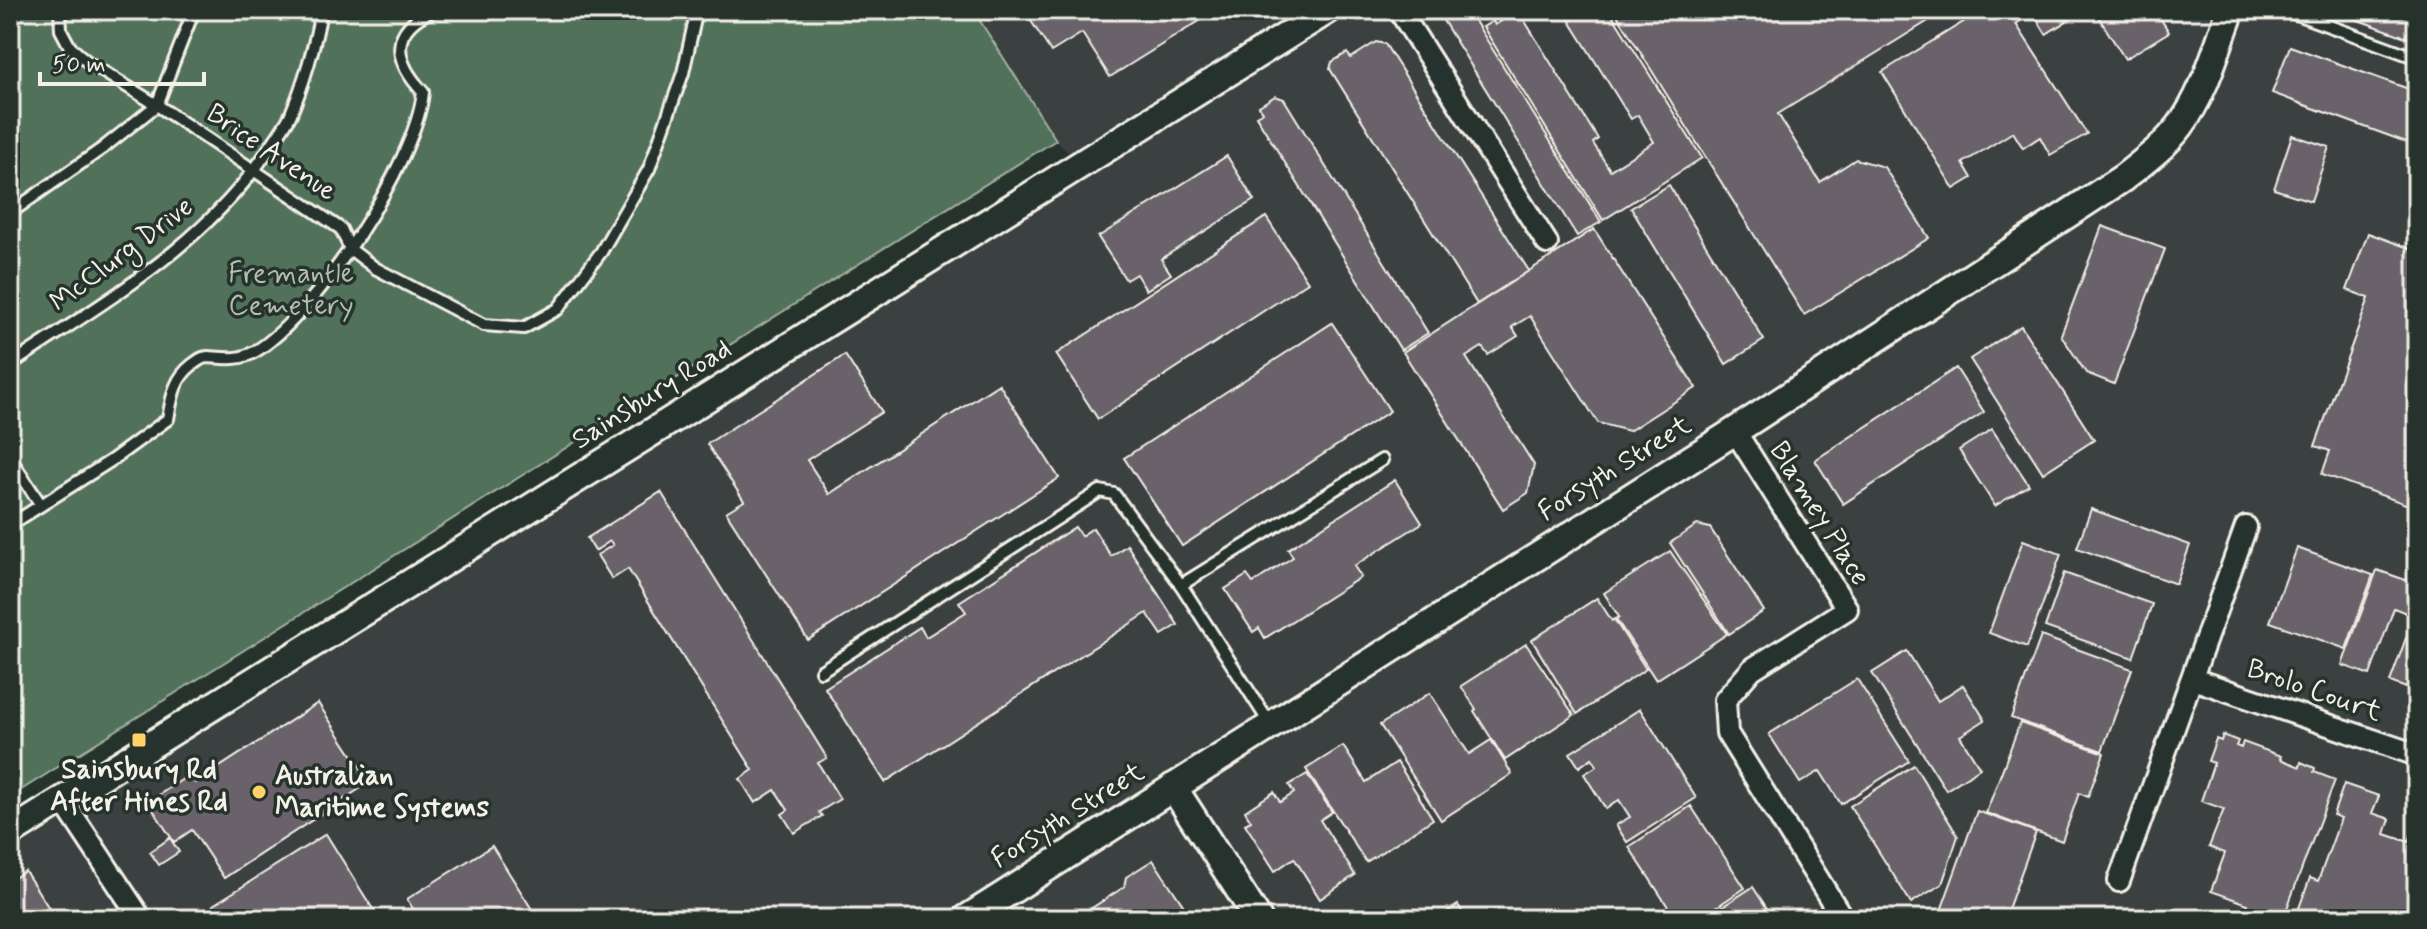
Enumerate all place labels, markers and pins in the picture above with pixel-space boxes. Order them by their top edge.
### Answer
marker: Sainsbury Rd After Hines Rd [130,731,148,749]
place label: Sainsbury Rd After Hines Rd [50,752,228,821]
place label: Australian Maritime Systems [275,758,489,827]
marker: Australian Maritime Systems [250,783,268,801]

